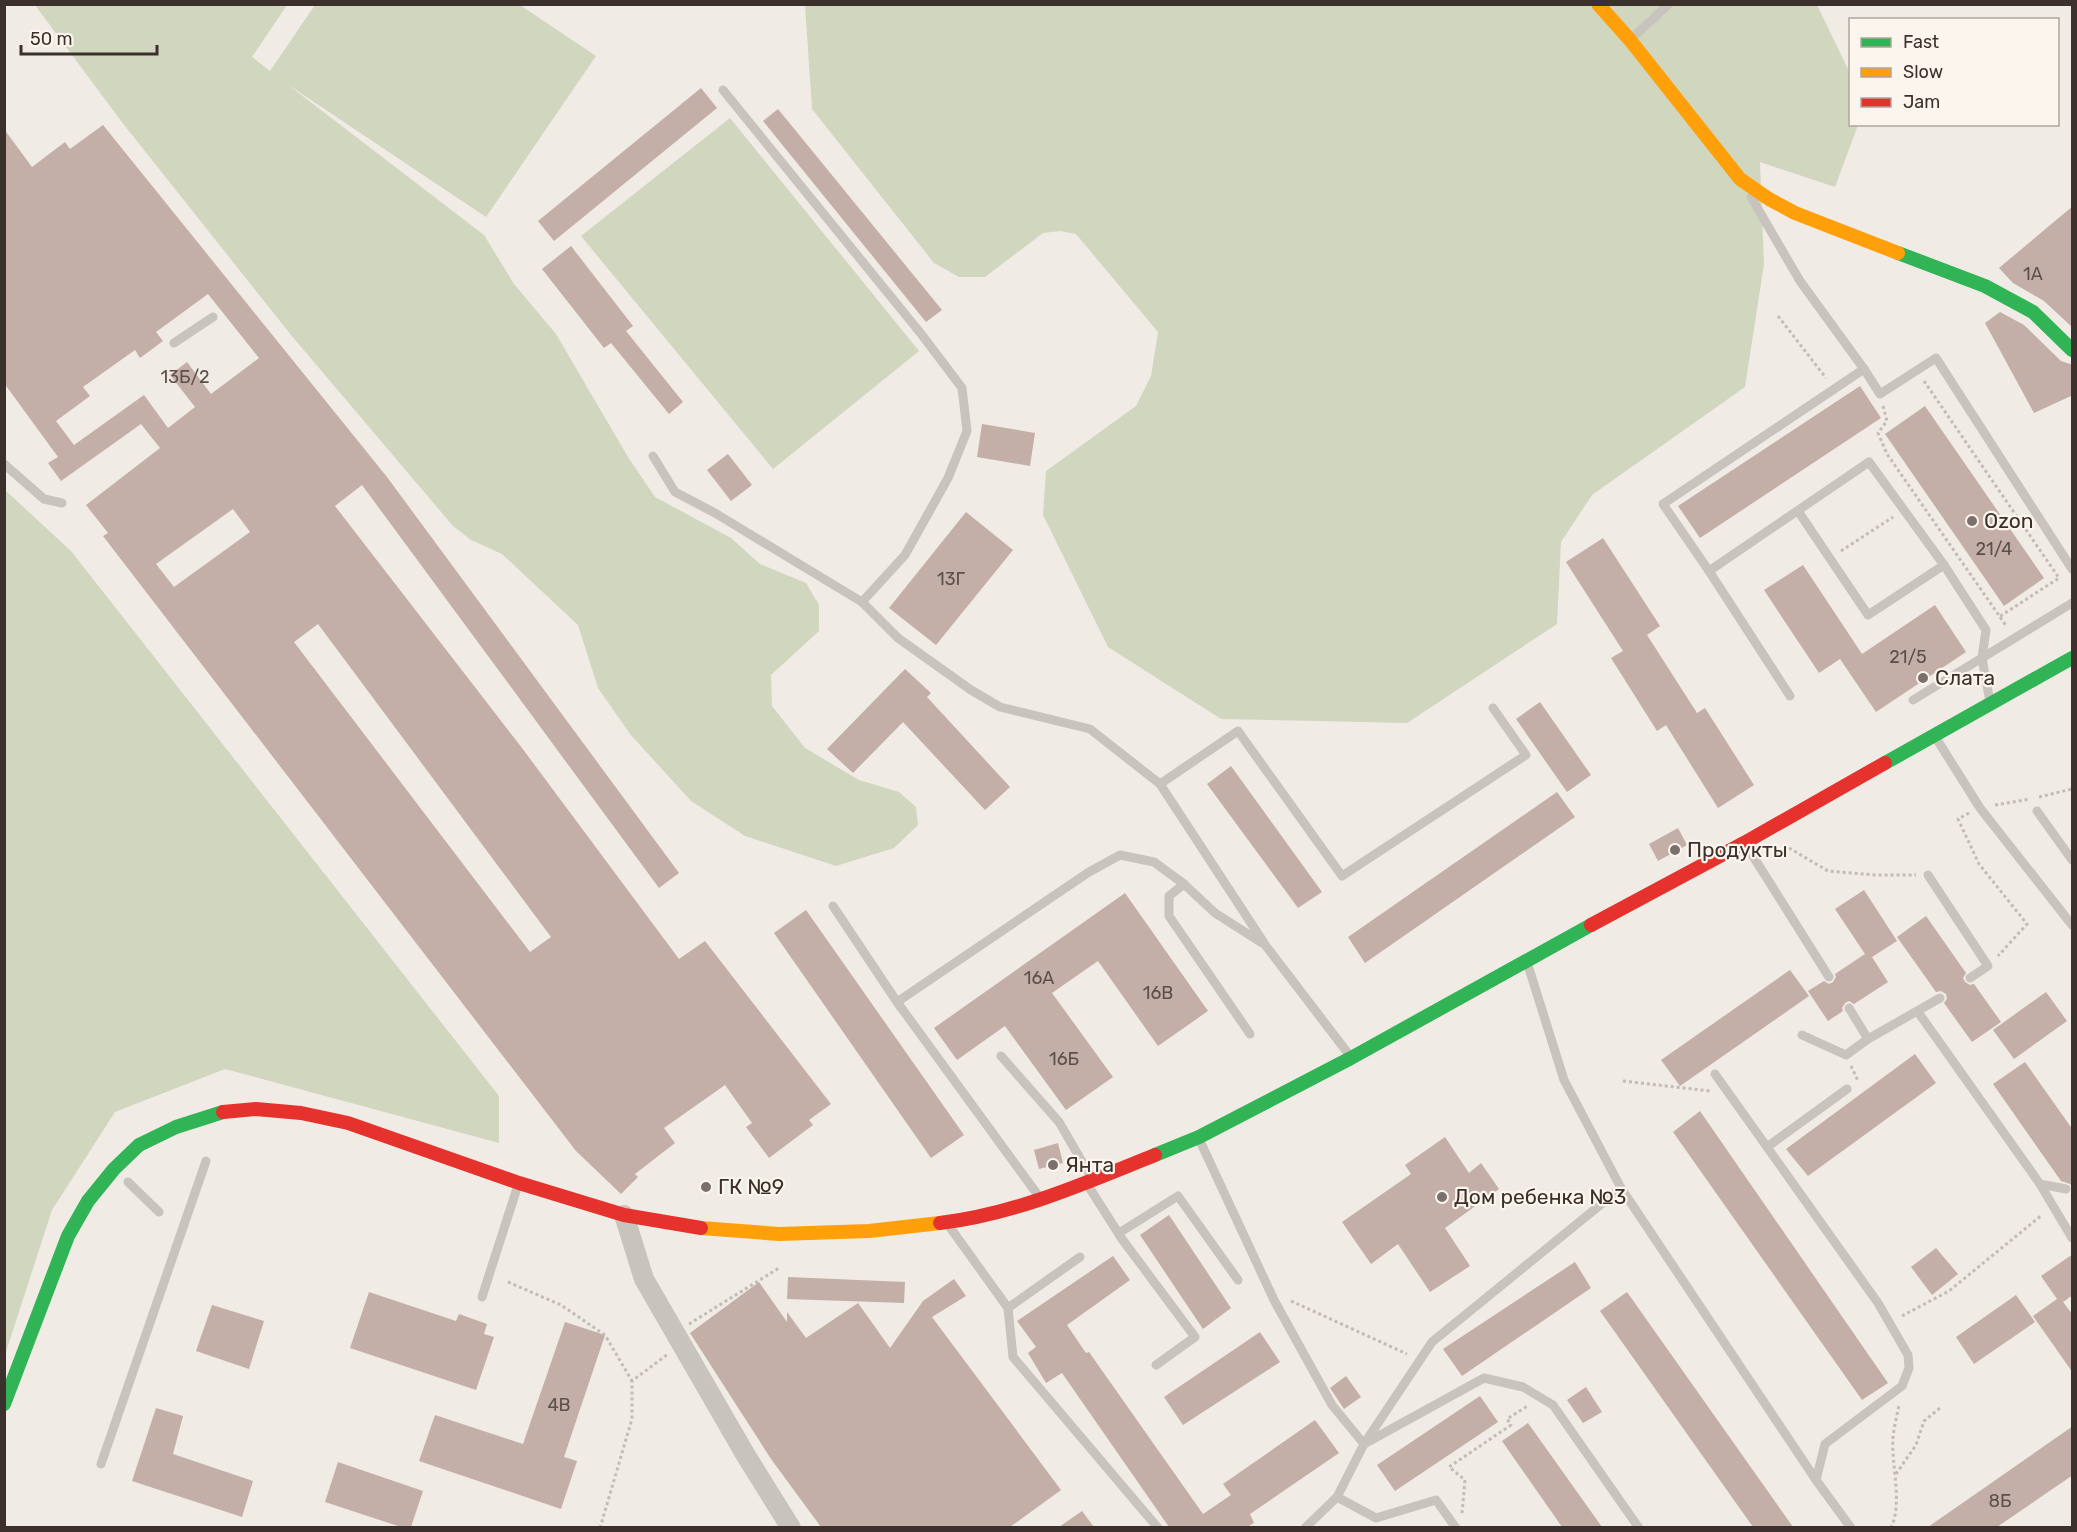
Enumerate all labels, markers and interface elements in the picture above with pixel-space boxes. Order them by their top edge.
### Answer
scale bar [21,18,158,56]
legend [1849,18,2059,126]
text: 50 m [30,28,73,50]
text: Fast [1903,31,1939,53]
text: Slow [1903,61,1943,83]
text: Jam [1903,91,1940,113]
house number: 1А [2023,263,2043,285]
house number: 13Б/2 [160,366,210,388]
place label: Ozon [1984,508,2034,533]
marker: Ozon [1965,514,1979,528]
house number: 21/4 [1975,538,2013,560]
house number: 13Г [937,568,966,590]
house number: 21/5 [1889,646,1927,668]
place label: Слата [1935,665,1995,690]
marker: Слата [1916,671,1930,685]
place label: Продукты [1687,837,1788,862]
marker: Продукты [1668,843,1682,857]
house number: 16А [1024,967,1054,989]
house number: 16В [1143,982,1173,1004]
house number: 16Б [1049,1048,1079,1070]
place label: Янта [1065,1152,1114,1177]
marker: Янта [1046,1158,1060,1172]
place label: ГК №9 [718,1174,784,1199]
marker: ГК №9 [699,1180,713,1194]
place label: Дом ребенка №3 [1454,1184,1626,1209]
marker: Дом ребенка №3 [1435,1190,1449,1204]
house number: 4В [547,1394,571,1416]
house number: 8Б [1989,1490,2011,1512]

